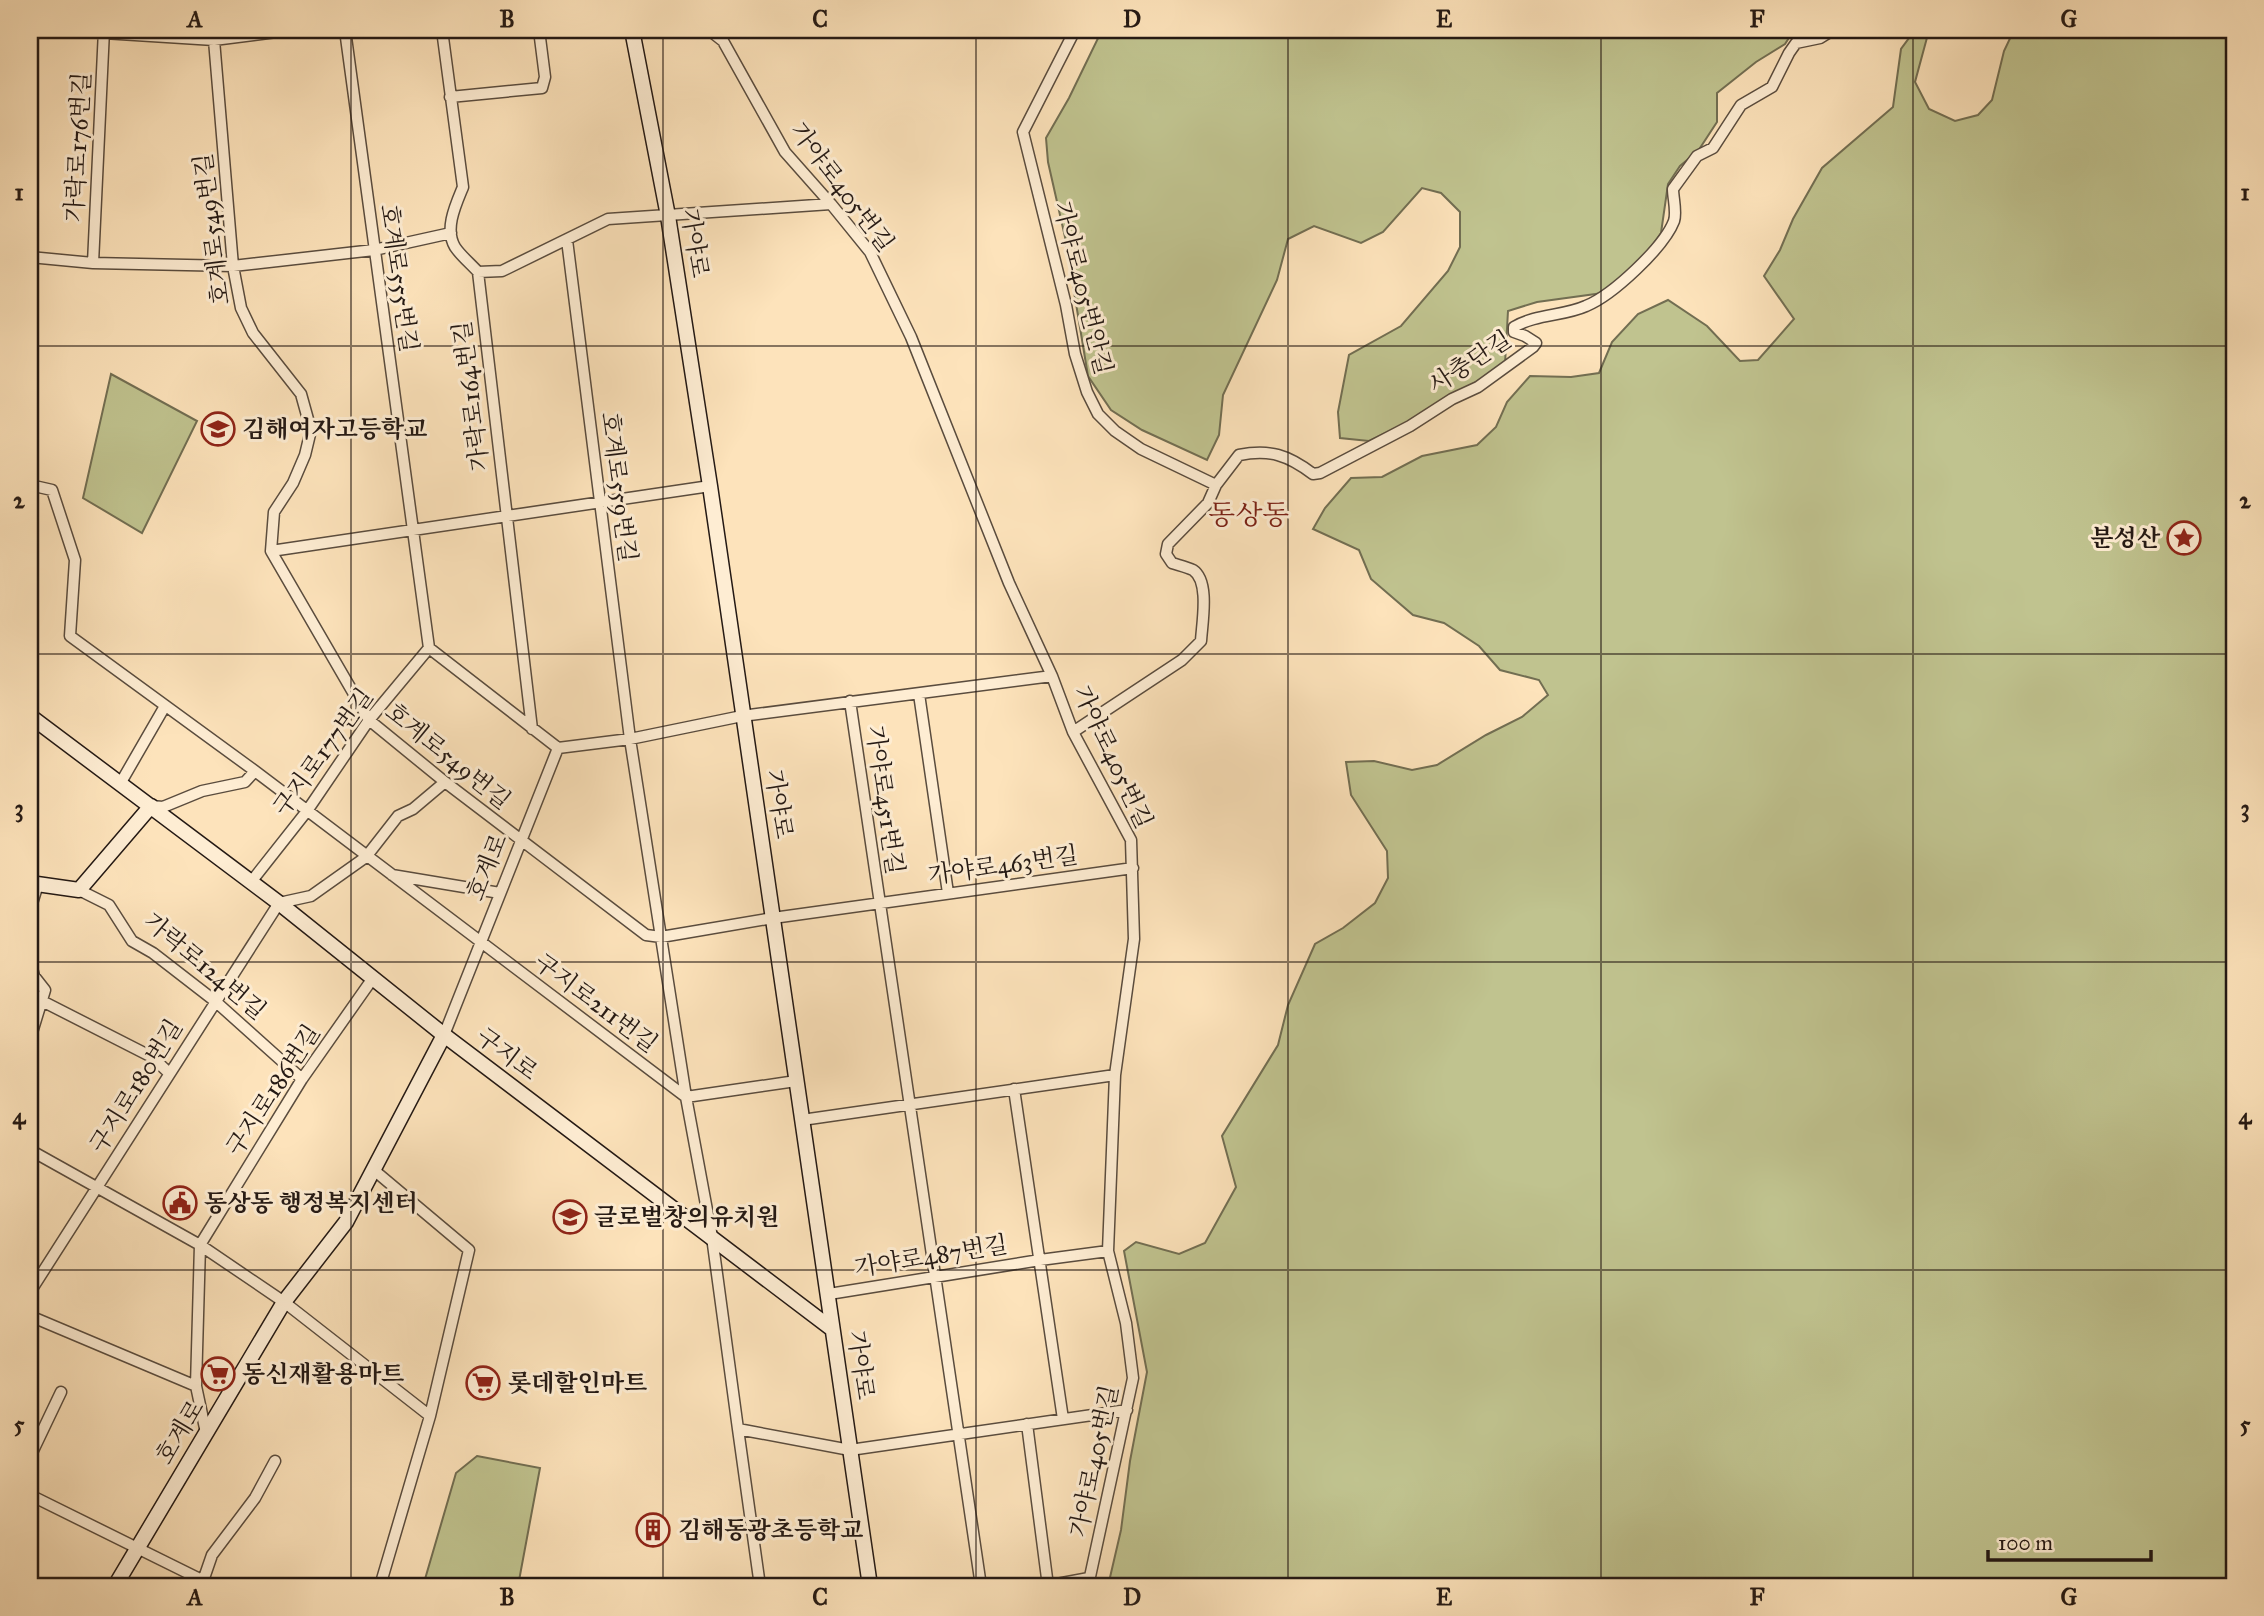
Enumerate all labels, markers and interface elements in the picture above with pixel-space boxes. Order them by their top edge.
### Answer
text: A [185,5,203,33]
text: B [499,5,515,33]
text: C [812,5,828,33]
text: D [1123,5,1141,33]
text: E [1436,5,1453,33]
text: F [1749,5,1765,33]
text: G [2061,5,2078,33]
street label: 가락로176번길 [59,71,97,223]
street label: 가야로405번길 [784,116,900,258]
street label: 호계로549번길 [188,151,236,307]
text: 1 [14,178,24,206]
text: 1 [2240,178,2250,206]
street label: 가야로405번안길 [1047,198,1119,378]
street label: 호계로555번길 [374,202,424,354]
street label: 가야로 [675,206,715,280]
street label: 가락로164번길 [447,319,495,473]
street label: 사충단길 [1423,324,1517,400]
school or university icon: 김해여자고등학교 [199,410,237,448]
street label: 호계로559번길 [595,410,643,564]
place label: 김해여자고등학교 [242,414,427,444]
text: 2 [13,486,25,514]
text: 2 [2239,486,2251,514]
district label: 동상동 [1208,497,1290,532]
place icon: 분성산 [2165,519,2203,557]
place label: 분성산 [2090,523,2161,553]
street label: 가야로405번길 [1067,681,1159,833]
street label: 구지로177번길 [266,682,380,822]
street label: 호계로549번길 [379,696,517,816]
street label: 가야로451번길 [860,724,910,876]
street label: 가야로 [759,767,799,841]
text: 3 [14,794,24,823]
text: 3 [2240,794,2250,823]
street label: 호계로 [460,829,514,905]
street label: 가야로463번길 [926,840,1080,890]
street label: 가락로124번길 [138,906,272,1026]
street label: 구지로211번길 [528,947,664,1059]
street label: 구지로180번길 [83,1014,189,1158]
street label: 구지로186번길 [219,1019,327,1161]
street label: 구지로 [470,1021,544,1087]
text: 4 [13,1102,27,1130]
text: 4 [2239,1102,2253,1130]
public building icon: 동상동 행정복지센터 [161,1184,199,1222]
place label: 동상동 행정복지센터 [204,1188,418,1218]
school or university icon: 글로벌창의유치원 [551,1198,589,1236]
place label: 글로벌창의유치원 [594,1202,779,1232]
street label: 가야로487번길 [852,1229,1010,1283]
street label: 가야로 [841,1328,881,1402]
supermarket icon: 동신재활용마트 [199,1355,237,1393]
place label: 동신재활용마트 [242,1359,404,1389]
supermarket icon: 롯데할인마트 [464,1364,502,1402]
place label: 롯데할인마트 [508,1368,647,1398]
street label: 가야로405번길 [1063,1382,1125,1540]
street label: 호계로 [149,1394,211,1470]
text: 5 [14,1410,25,1438]
text: 5 [2240,1410,2251,1438]
building icon: 김해동광초등학교 [634,1511,672,1549]
place label: 김해동광초등학교 [678,1515,863,1545]
scale bar [1988,1518,2150,1562]
text: 100 m [1998,1530,2053,1556]
text: A [185,1583,203,1611]
text: B [499,1583,515,1611]
text: C [812,1583,828,1611]
text: D [1123,1583,1141,1611]
text: E [1436,1583,1453,1611]
text: F [1749,1583,1765,1611]
text: G [2061,1583,2078,1611]

